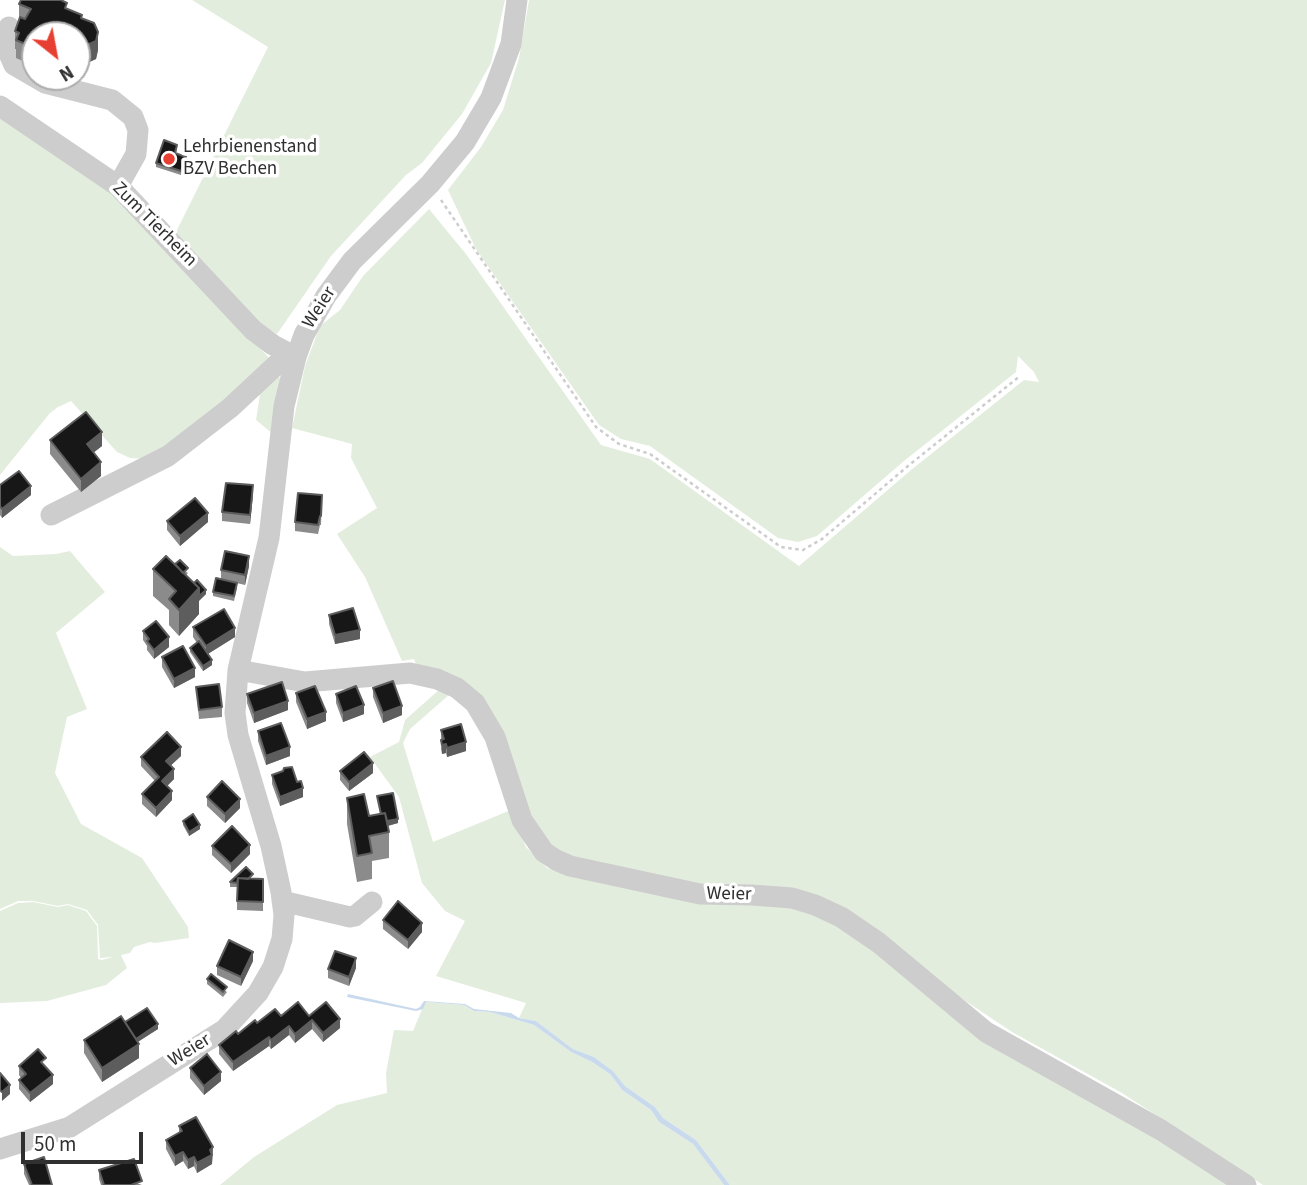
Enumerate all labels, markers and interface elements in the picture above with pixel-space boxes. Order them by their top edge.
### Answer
north arrow [21,21,91,91]
text: N [54,58,78,88]
place label: Lehrbienenstand BZV Bechen [183,137,317,181]
marker: Lehrbienenstand BZV Bechen [161,151,177,167]
street label: Zum Tierheim [107,178,201,272]
street label: Weier [298,283,342,333]
street label: Weier [706,883,752,907]
street label: Weier [165,1029,215,1073]
scale bar [24,1118,147,1162]
text: 50 m [34,1129,76,1159]

